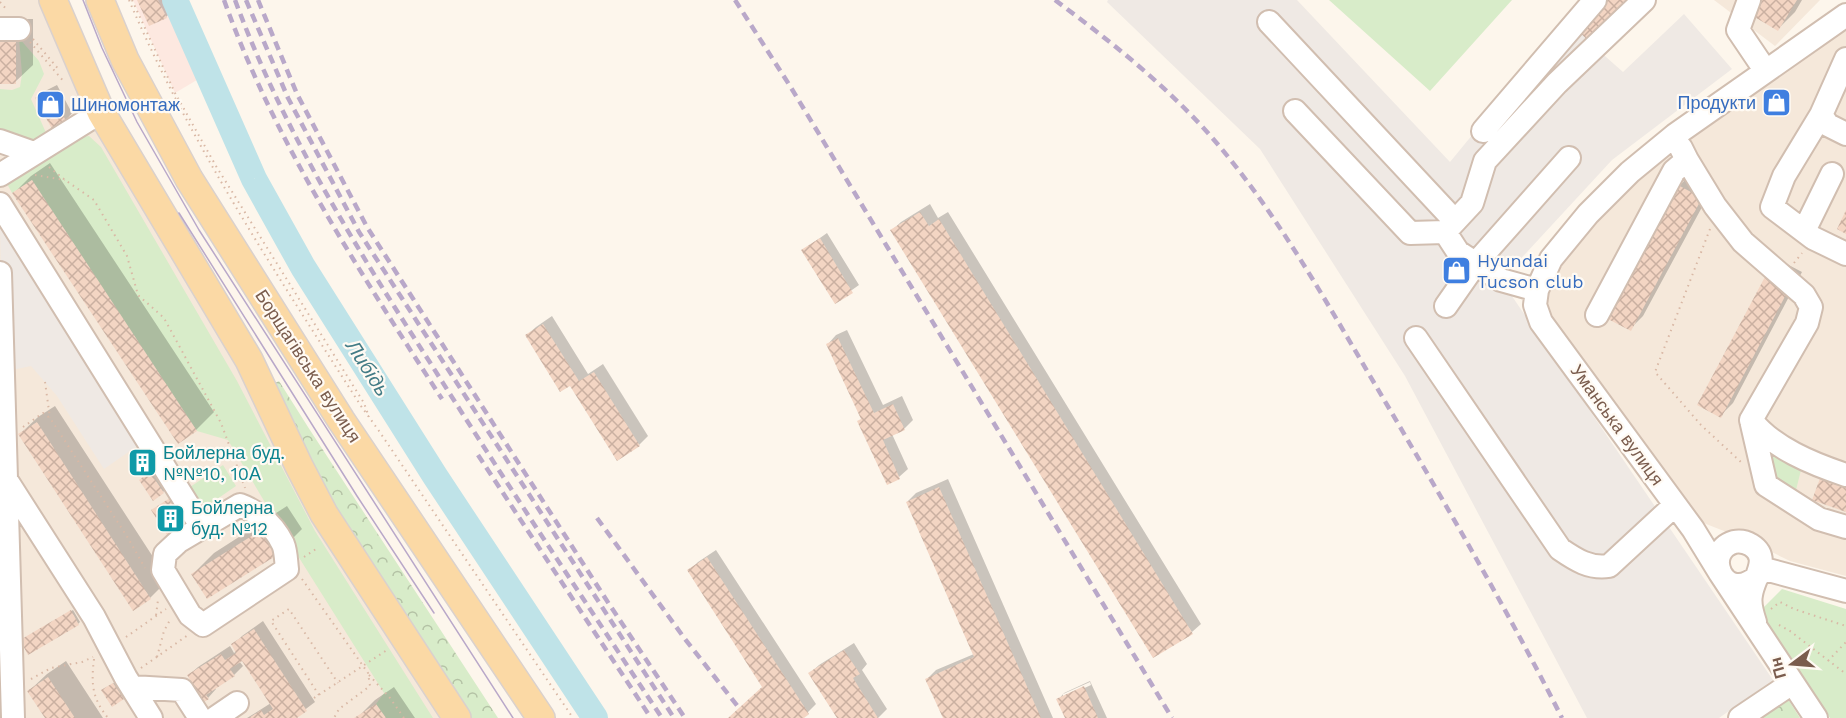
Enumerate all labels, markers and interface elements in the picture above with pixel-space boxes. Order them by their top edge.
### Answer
shop icon: Продукти [1761,87,1793,119]
shop icon: Шиномонтаж [34,89,66,121]
place label: Продукти [1678,92,1756,113]
place label: Шиномонтаж [71,94,180,115]
place label: Hyundai Tucson club [1477,250,1583,292]
shop icon: Hyundai Tucson club [1440,255,1472,287]
street label: Борщагівська вулиця [251,285,366,446]
water label: Либідь [340,334,395,401]
street label: Уманська вулиця [1567,360,1668,489]
place label: Бойлерна буд. №№10, 10А [163,442,285,484]
building icon: Бойлерна буд. №№10, 10А [126,447,158,479]
place label: Бойлерна буд. №12 [191,497,274,539]
building icon: Бойлерна буд. №12 [154,502,186,534]
north arrow [1762,634,1822,694]
text: Пн [1766,655,1790,681]

